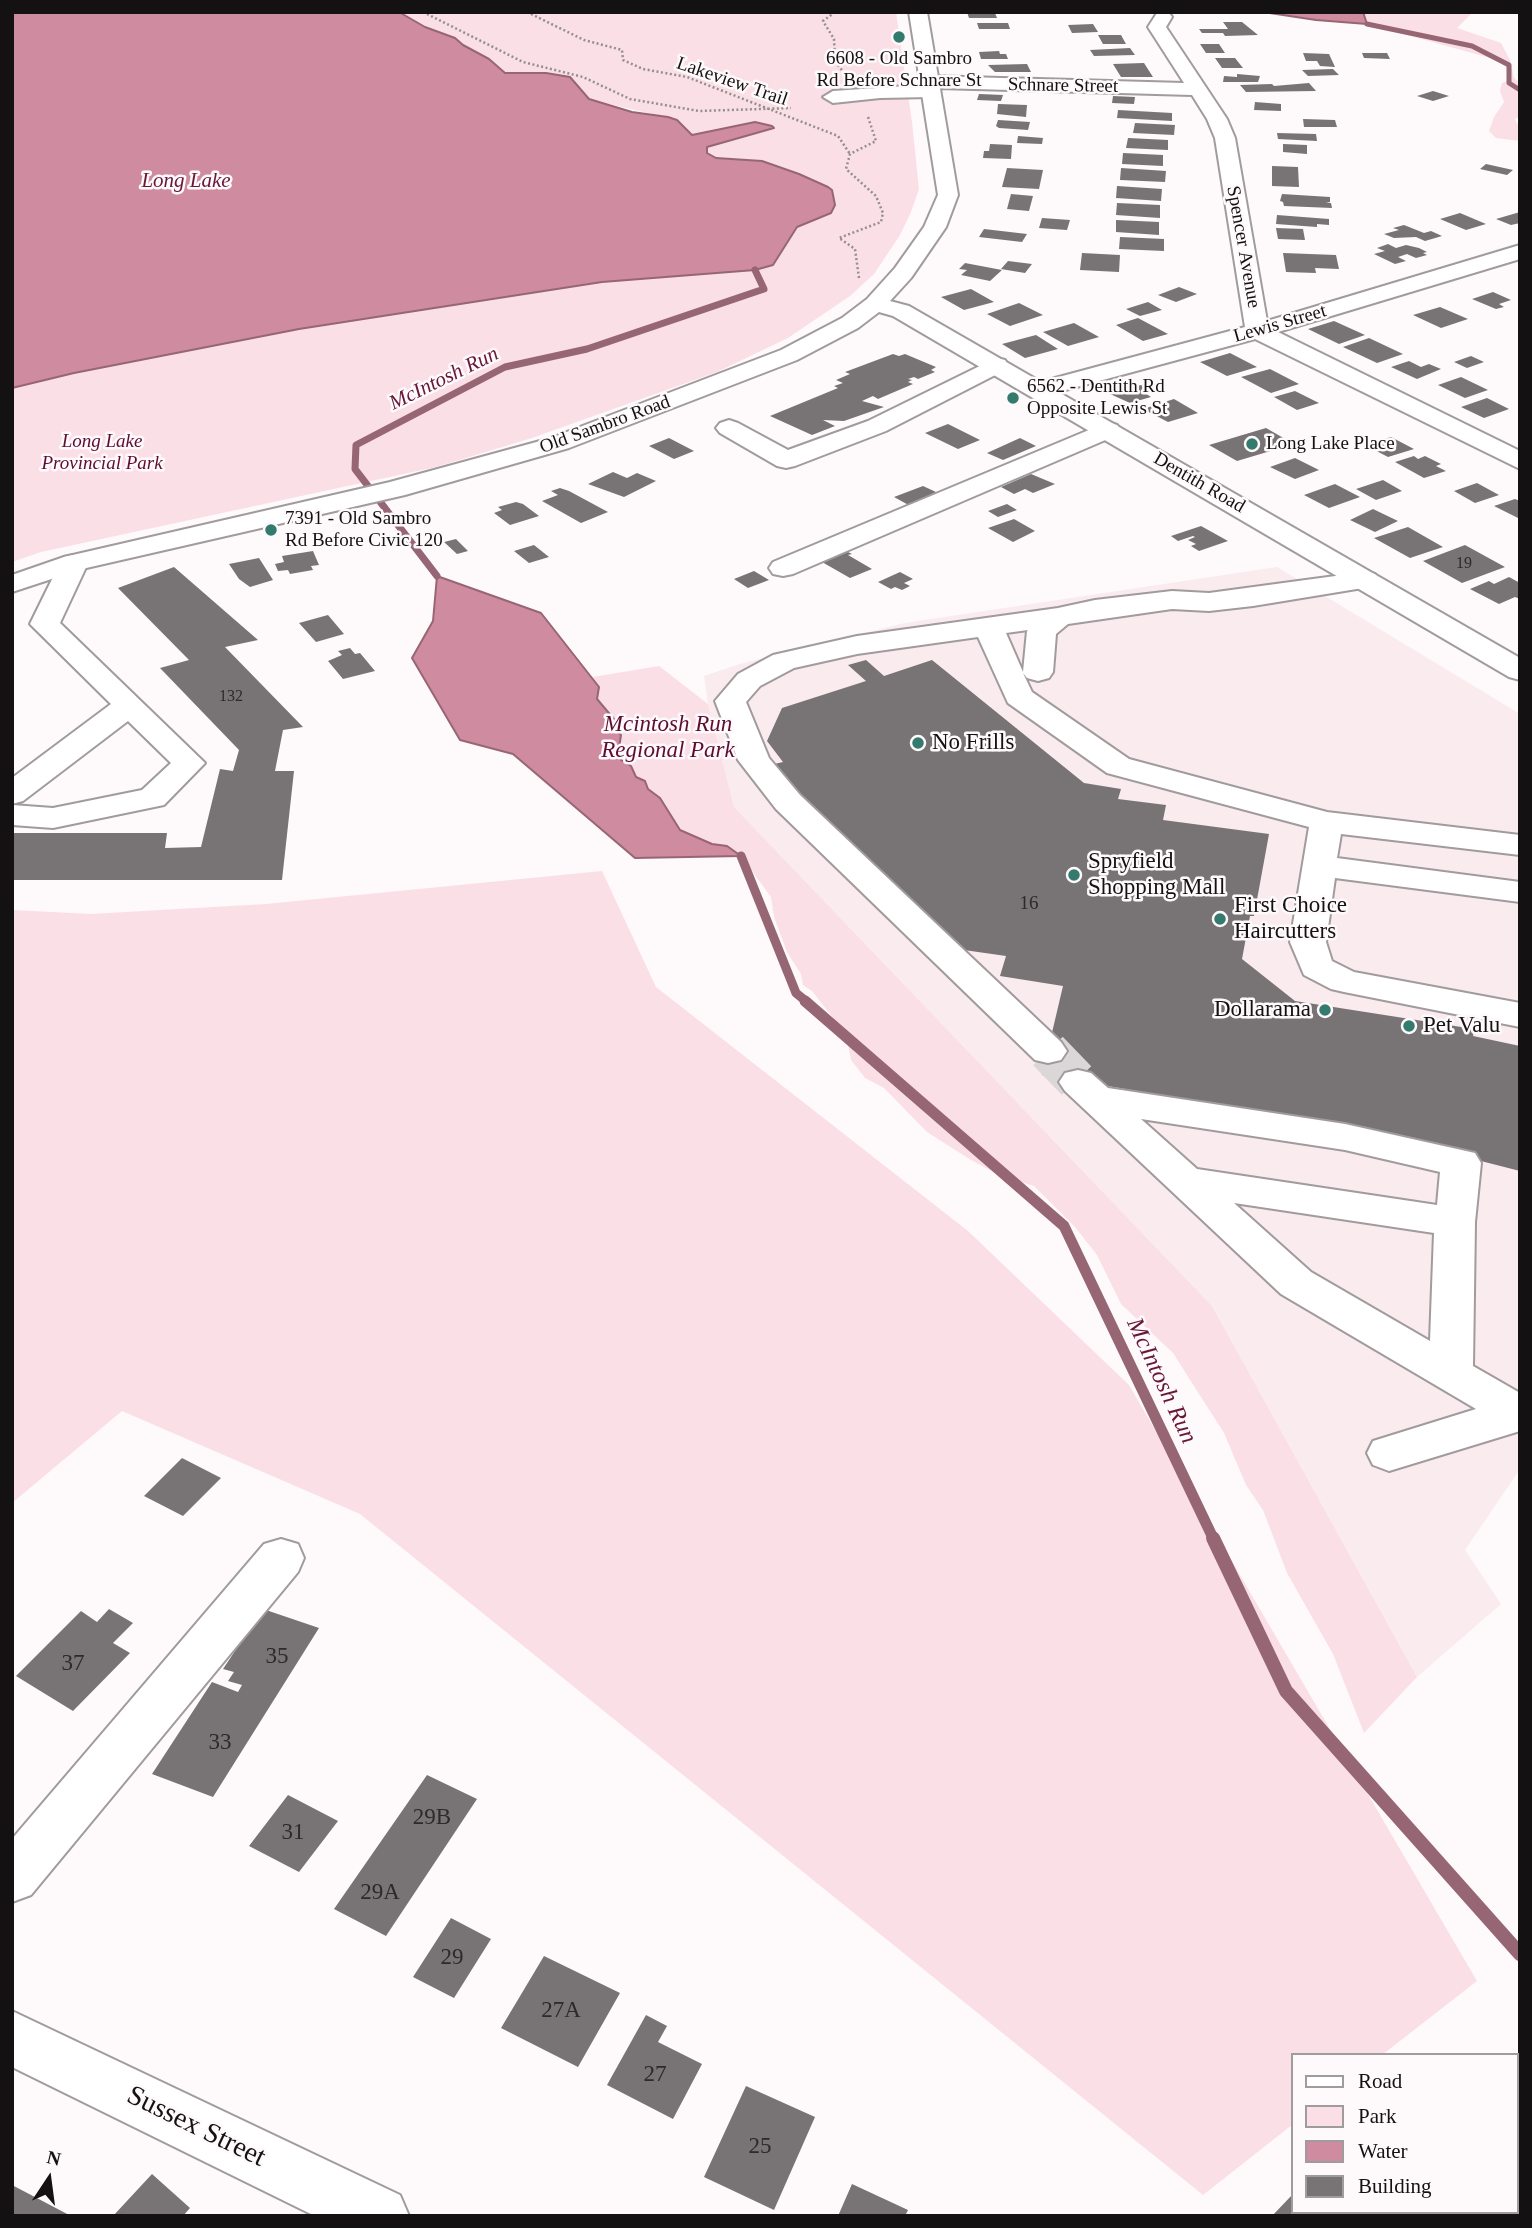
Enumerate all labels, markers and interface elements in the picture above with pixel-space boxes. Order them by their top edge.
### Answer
marker: 6608 - Old Sambro Rd Before Schnare St [891,29,907,45]
place label: 6608 - Old Sambro Rd Before Schnare St [816,48,982,92]
street label: Lakeview Trail [673,52,791,112]
street label: Schnare Street [1008,74,1118,98]
water label: Long Lake [141,168,231,194]
street label: Spencer Avenue [1221,184,1265,310]
street label: Lewis Street [1231,300,1329,348]
water label: McIntosh Run [385,342,503,416]
place label: 6562 - Dentith Rd Opposite Lewis St [1027,376,1167,420]
marker: 6562 - Dentith Rd Opposite Lewis St [1005,390,1021,406]
street label: Old Sambro Road [537,391,673,459]
park label: Long Lake Provincial Park [41,431,163,475]
place label: Long Lake Place [1266,433,1395,455]
marker: Long Lake Place [1244,436,1260,452]
street label: Dentith Road [1149,448,1249,518]
place label: 7391 - Old Sambro Rd Before Civic 120 [285,508,443,552]
marker: 7391 - Old Sambro Rd Before Civic 120 [263,522,279,538]
house number: 19 [1456,554,1472,574]
house number: 132 [219,687,243,707]
park label: Mcintosh Run Regional Park [601,711,735,765]
place label: No Frills [932,729,1014,757]
marker: No Frills [910,735,926,751]
place label: Spryfield Shopping Mall [1088,848,1225,902]
marker: Spryfield Shopping Mall [1066,867,1082,883]
place label: First Choice Haircutters [1234,892,1347,946]
house number: 16 [1020,893,1038,915]
marker: First Choice Haircutters [1212,911,1228,927]
place label: Dollarama [1214,996,1311,1024]
marker: Dollarama [1317,1002,1333,1018]
place label: Pet Valu [1423,1012,1500,1040]
marker: Pet Valu [1401,1018,1417,1034]
water label: McIntosh Run [1119,1314,1203,1448]
house number: 35 [265,1643,288,1671]
house number: 37 [62,1650,84,1678]
house number: 33 [208,1729,232,1757]
house number: 29B [413,1804,451,1832]
house number: 31 [281,1819,304,1847]
house number: 29A [360,1879,400,1907]
house number: 29 [440,1944,463,1972]
house number: 27A [541,1997,581,2025]
legend [1290,2053,1518,2214]
house number: 27 [644,2061,666,2089]
text: Road [1358,2069,1402,2093]
street label: Sussex Street [121,2079,271,2175]
text: Park [1358,2104,1397,2128]
house number: 25 [748,2133,772,2161]
text: Water [1358,2139,1408,2163]
north arrow [14,2144,84,2214]
text: N [45,2146,63,2170]
text: Building [1358,2174,1432,2198]

